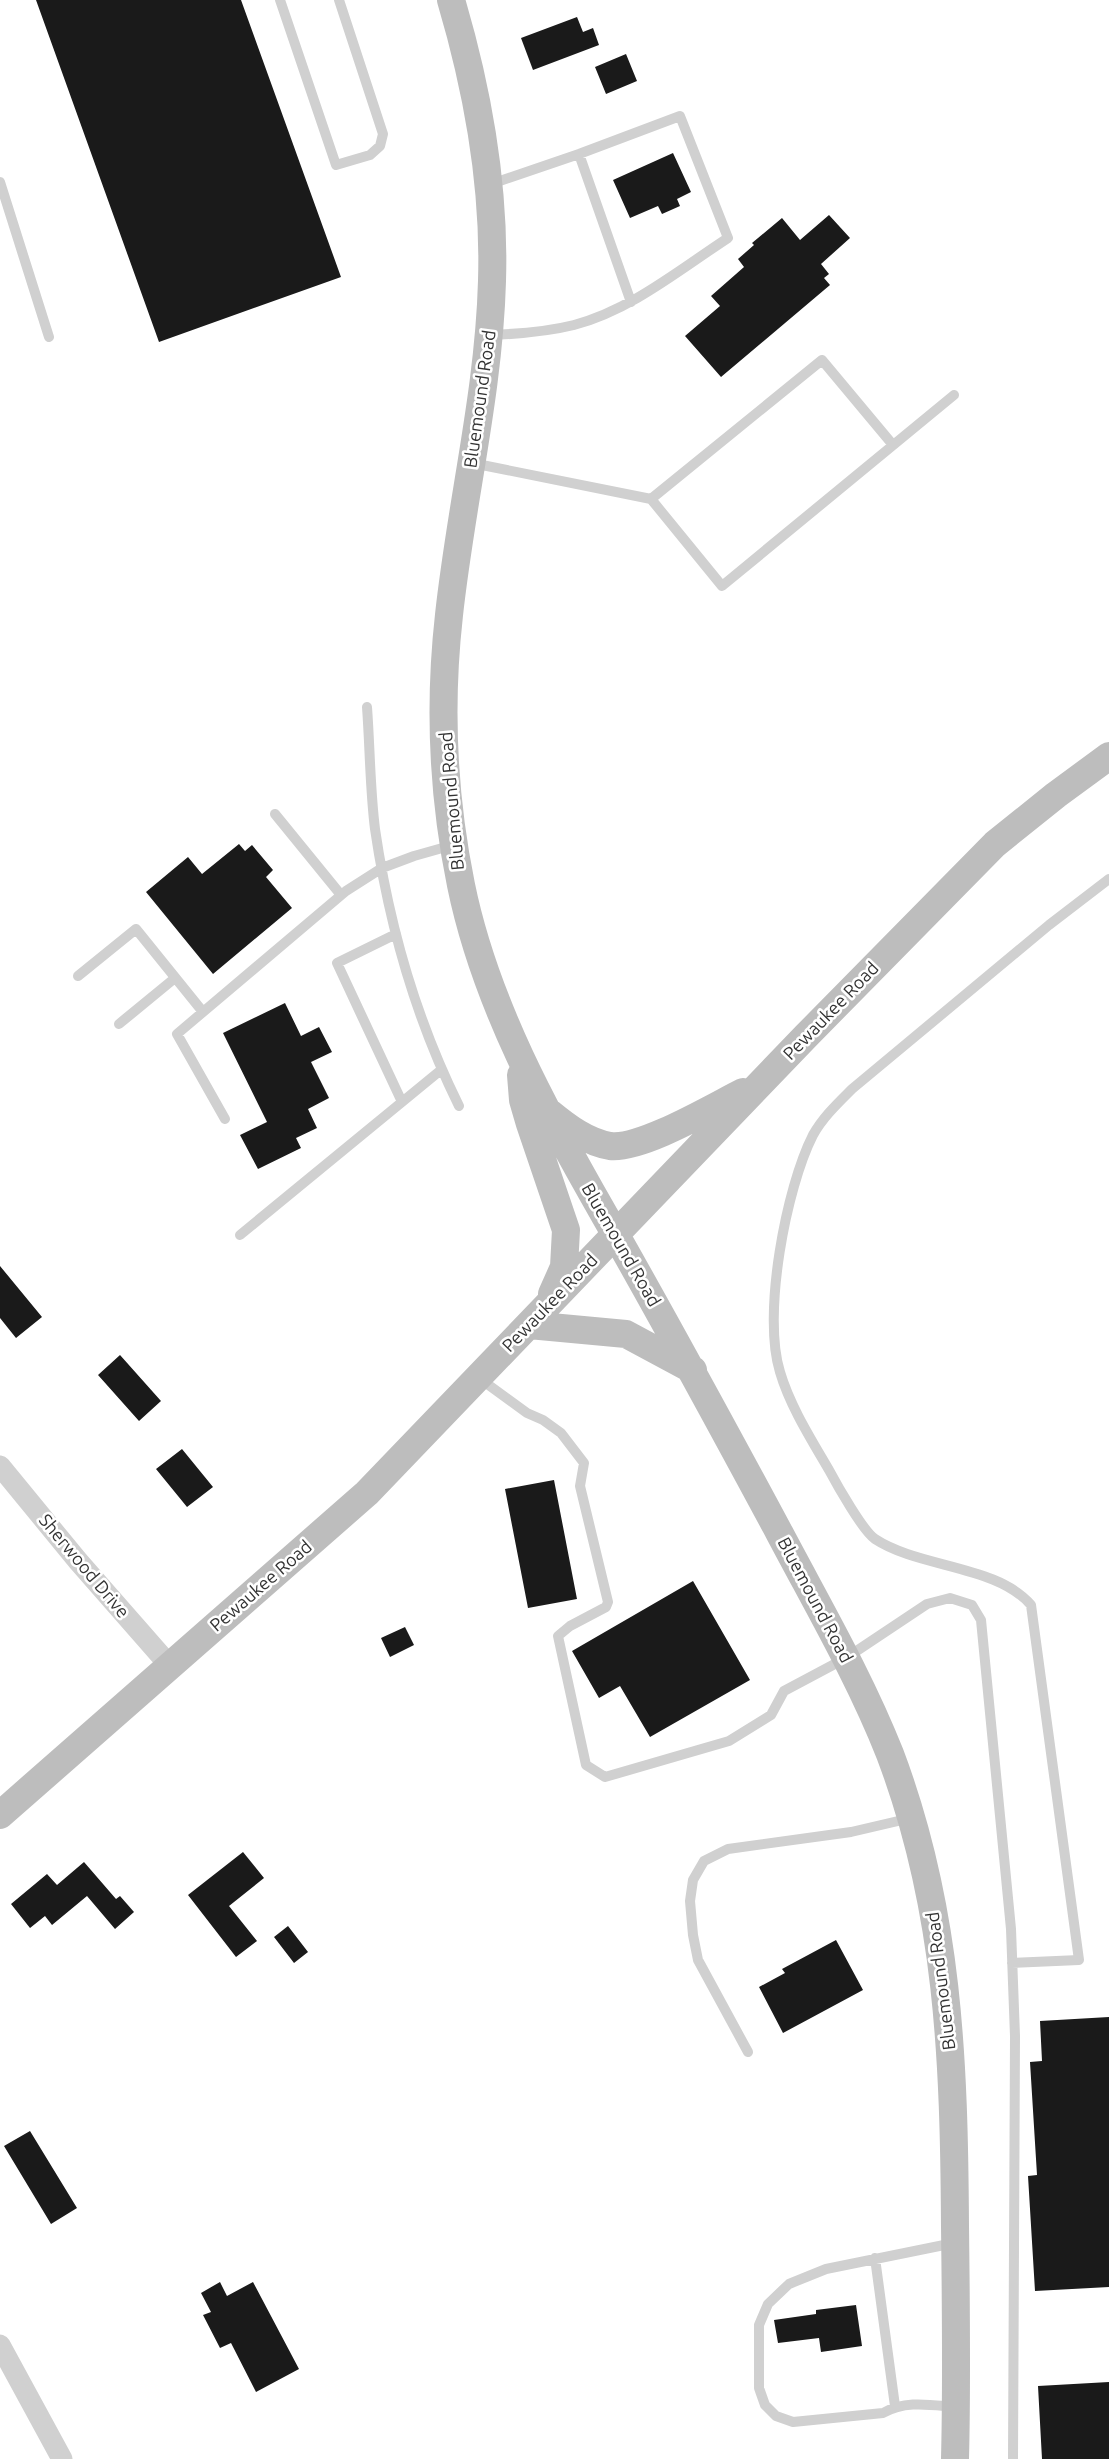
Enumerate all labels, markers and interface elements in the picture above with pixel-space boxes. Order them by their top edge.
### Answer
street label: Bluemound Road [459,329,499,469]
street label: Bluemound Road [435,731,467,871]
street label: Pewaukee Road [779,957,882,1063]
street label: Bluemound Road [578,1179,665,1310]
street label: Pewaukee Road [498,1249,601,1355]
street label: Sherwood Drive [36,1510,134,1621]
street label: Bluemound Road [774,1533,857,1666]
street label: Pewaukee Road [205,1536,315,1635]
street label: Bluemound Road [922,1911,958,2051]

